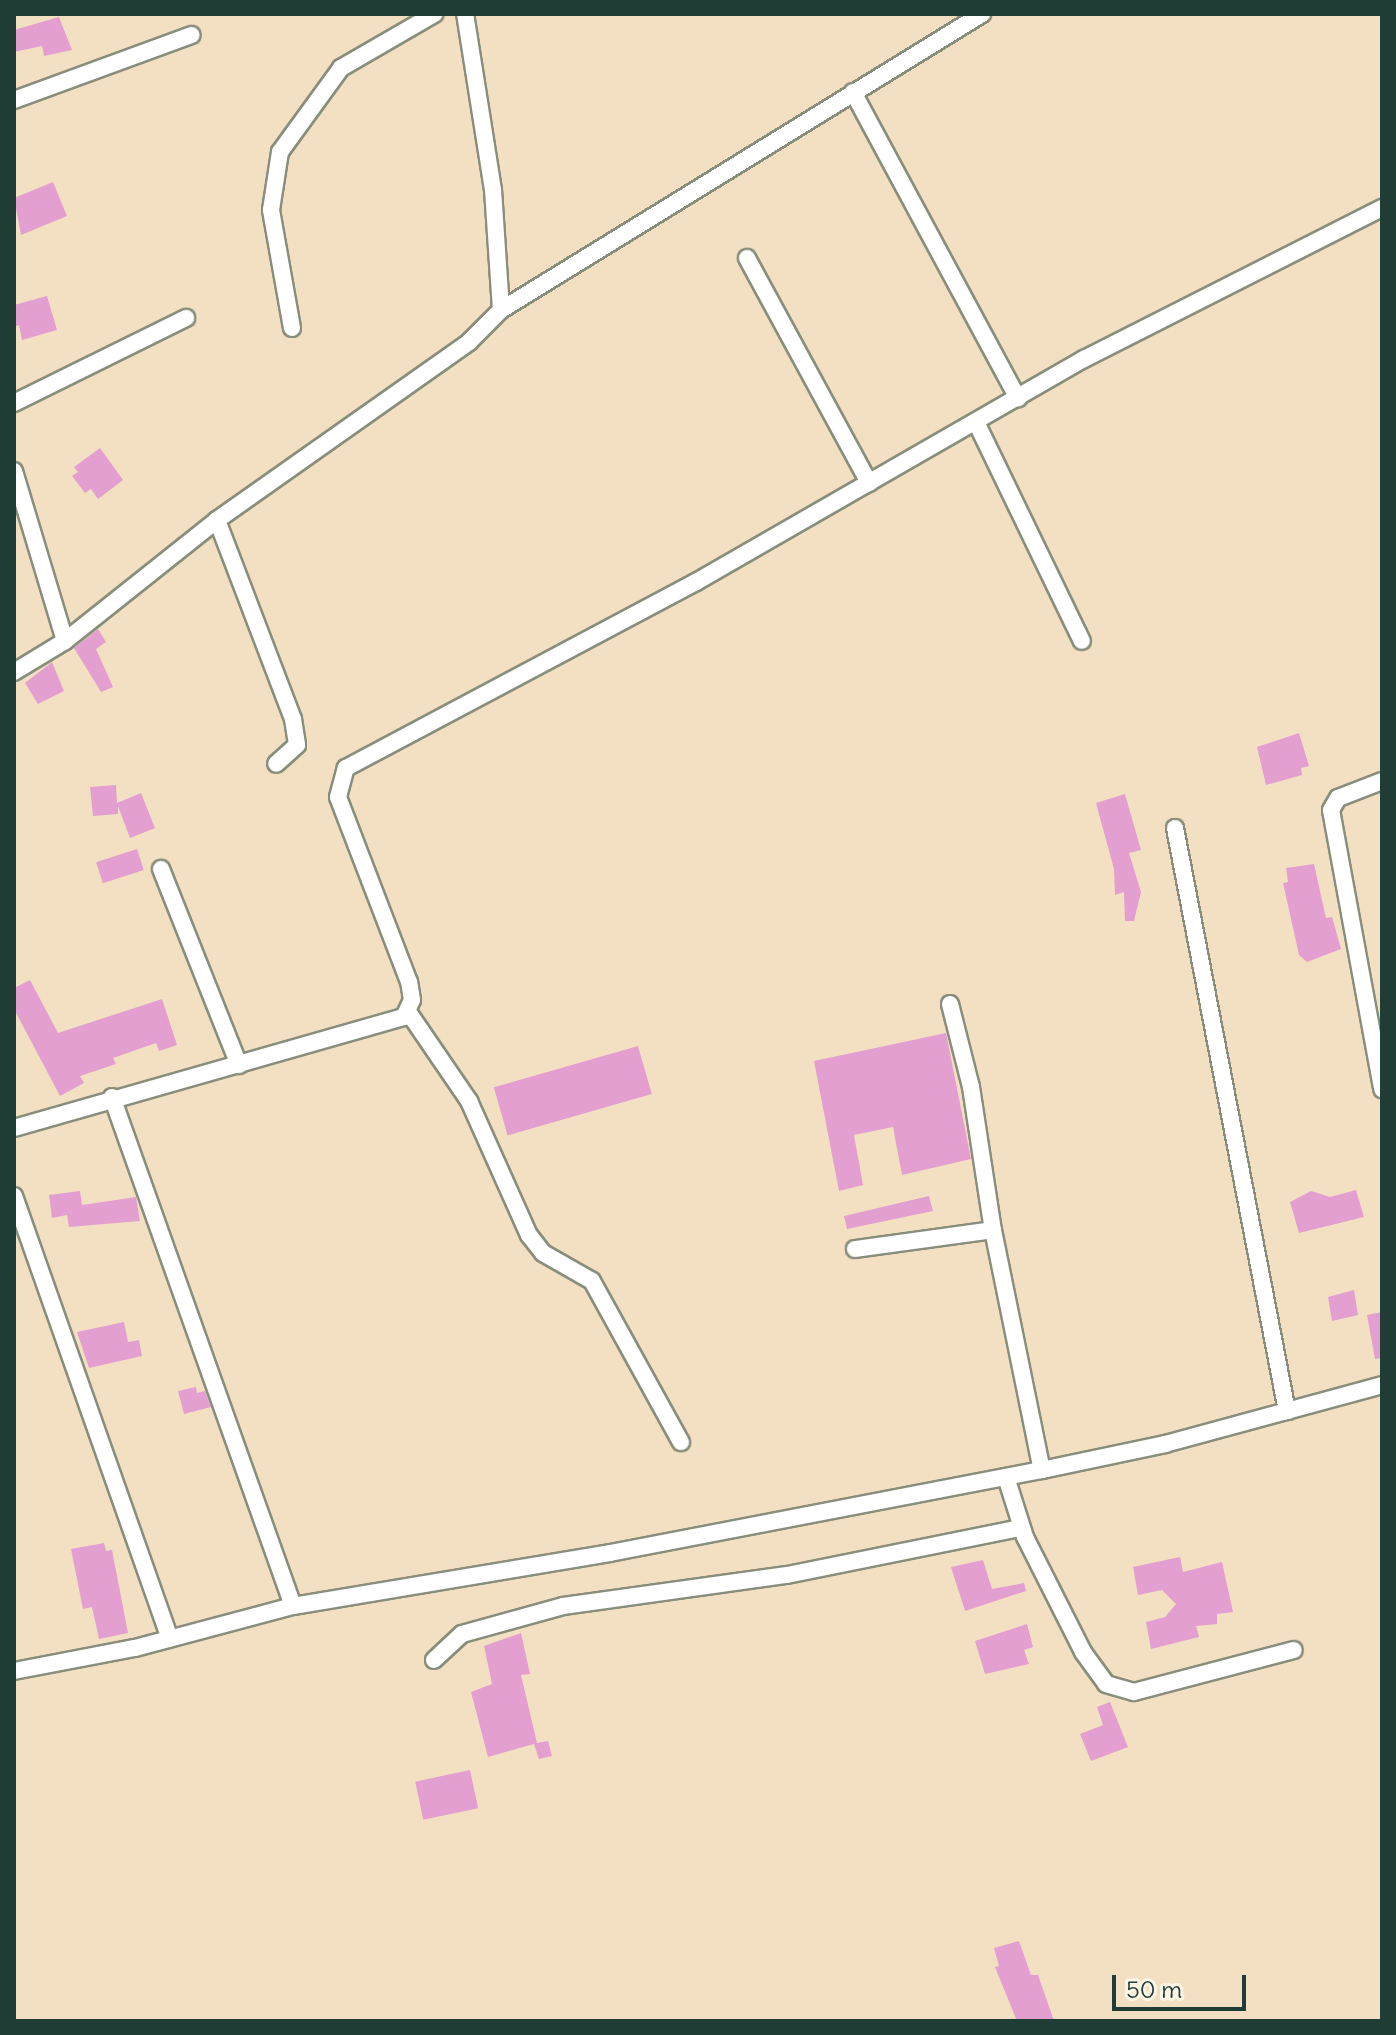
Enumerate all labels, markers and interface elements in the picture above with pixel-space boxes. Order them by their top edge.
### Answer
scale bar [1116,1959,1250,2009]
text: 50 m [1126,1974,1182,2004]

